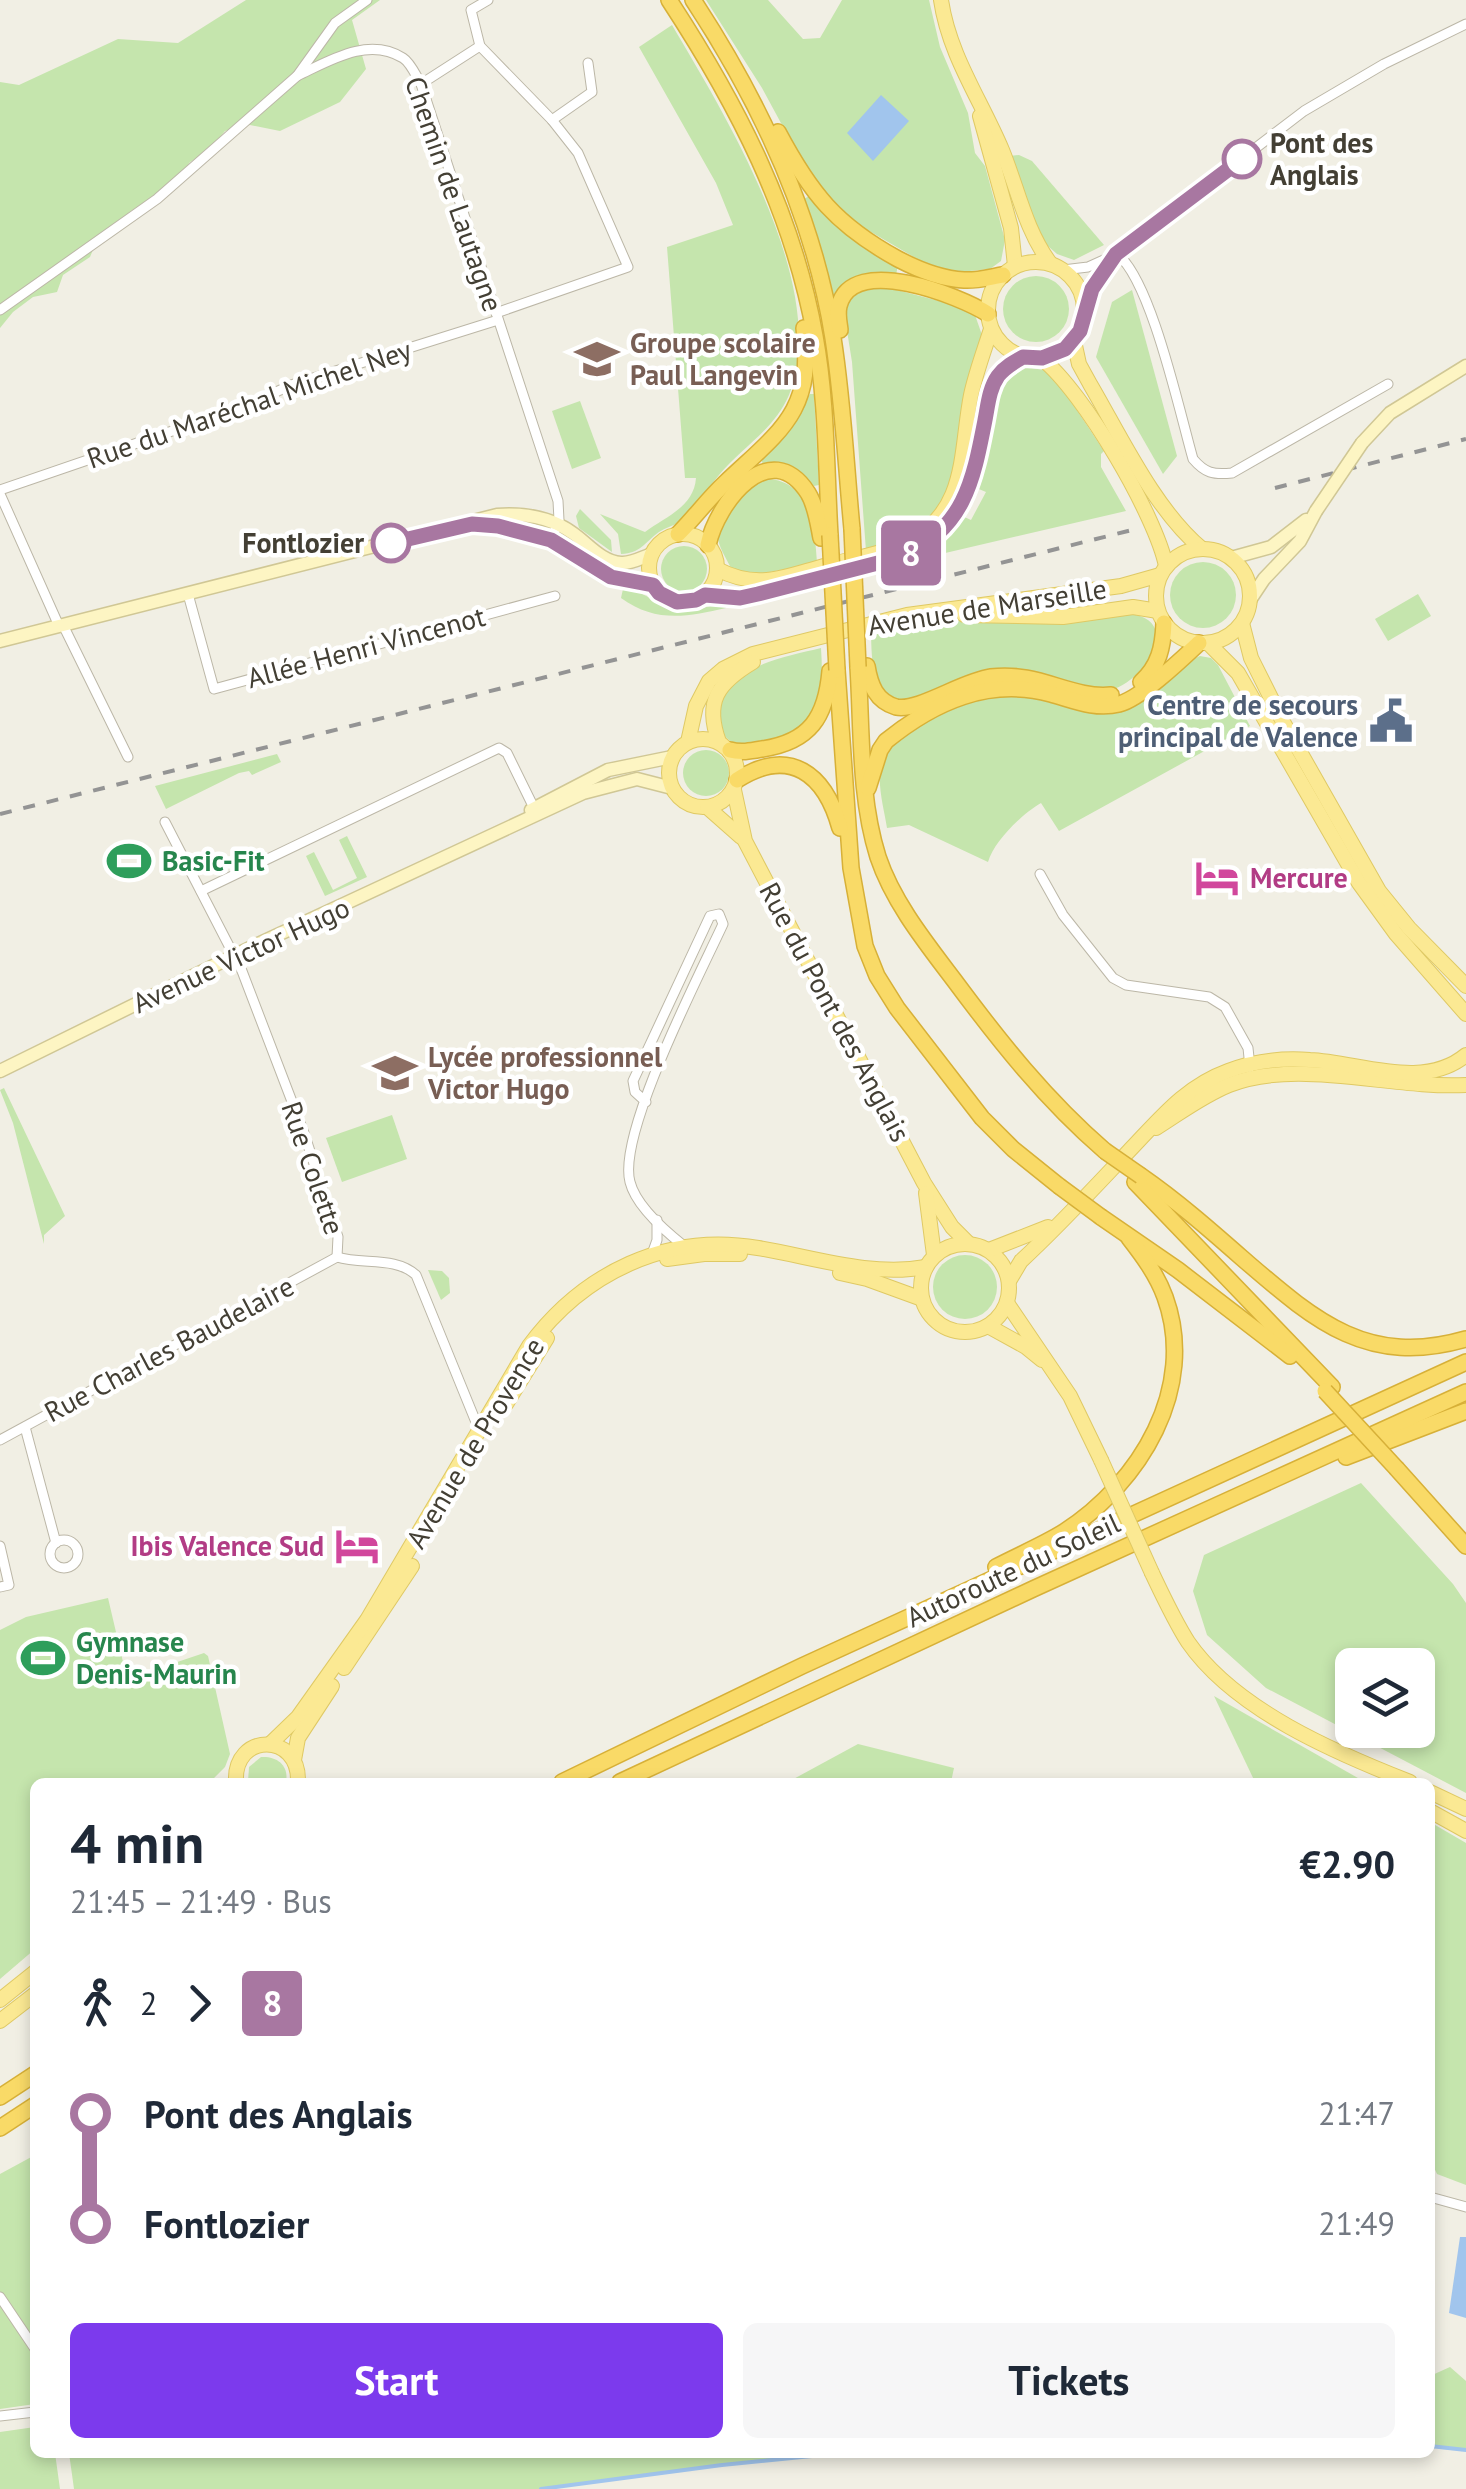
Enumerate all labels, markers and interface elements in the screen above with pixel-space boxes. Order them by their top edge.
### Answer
street label: Chemin de Lautagne [397,71,512,316]
place label: Pont des Anglais [1270,124,1373,193]
marker: Pont des Anglais [1223,140,1261,178]
place label: Groupe scolaire Paul Langevin [630,324,816,393]
street label: Rue du Maréchal Michel Ney [82,331,416,476]
school or university icon: Groupe scolaire Paul Langevin [573,335,621,383]
line badge: 8 [878,520,944,586]
place label: Fontlozier [242,524,364,561]
marker: Fontlozier [372,524,410,562]
text: 8 [901,530,921,576]
street label: Avenue de Marseille [865,569,1109,644]
street label: Allée Henri Vincenot [243,597,490,696]
place label: Centre de secours principal de Valence [1118,686,1358,755]
public building icon: Centre de secours principal de Valence [1367,697,1415,745]
sports icon: Basic-Fit [105,837,153,885]
place label: Basic-Fit [162,842,265,879]
hotel icon: Mercure [1193,854,1241,902]
place label: Mercure [1250,859,1348,896]
street label: Rue du Pont des Anglais [751,876,919,1148]
street label: Avenue Victor Hugo [126,888,355,1021]
place label: Lycée professionnel Victor Hugo [427,1038,663,1107]
school or university icon: Lycée professionnel Victor Hugo [371,1049,419,1097]
street label: Rue Colette [273,1096,354,1239]
street label: Rue Charles Baudelaire [38,1267,300,1430]
street label: Avenue de Provence [397,1331,552,1555]
street label: Autoroute du Soleil [900,1504,1126,1635]
hotel icon: Ibis Valence Sud [333,1522,381,1570]
place label: Ibis Valence Sud [131,1527,324,1564]
place label: Gymnase Denis-Maurin [76,1623,237,1692]
sports icon: Gymnase Denis-Maurin [19,1634,67,1682]
map controls [1335,1648,1435,1748]
button: layers [1335,1648,1435,1748]
text: 4 min [70,1807,204,1878]
text: €2.90 [1299,1839,1395,1888]
text: 21:45 – 21:49 · Bus [70,1880,332,1922]
icon: walk [70,1976,125,2031]
icon: forward [172,1976,227,2031]
text: 8 [262,1980,282,2026]
text: 2 [140,1982,157,2024]
text: Pont des Anglais [144,2089,413,2138]
text: 21:47 [1318,2092,1395,2134]
text: Fontlozier [144,2199,309,2248]
text: 21:49 [1318,2202,1395,2244]
button: Start [70,2323,723,2438]
button: Tickets [743,2323,1395,2438]

